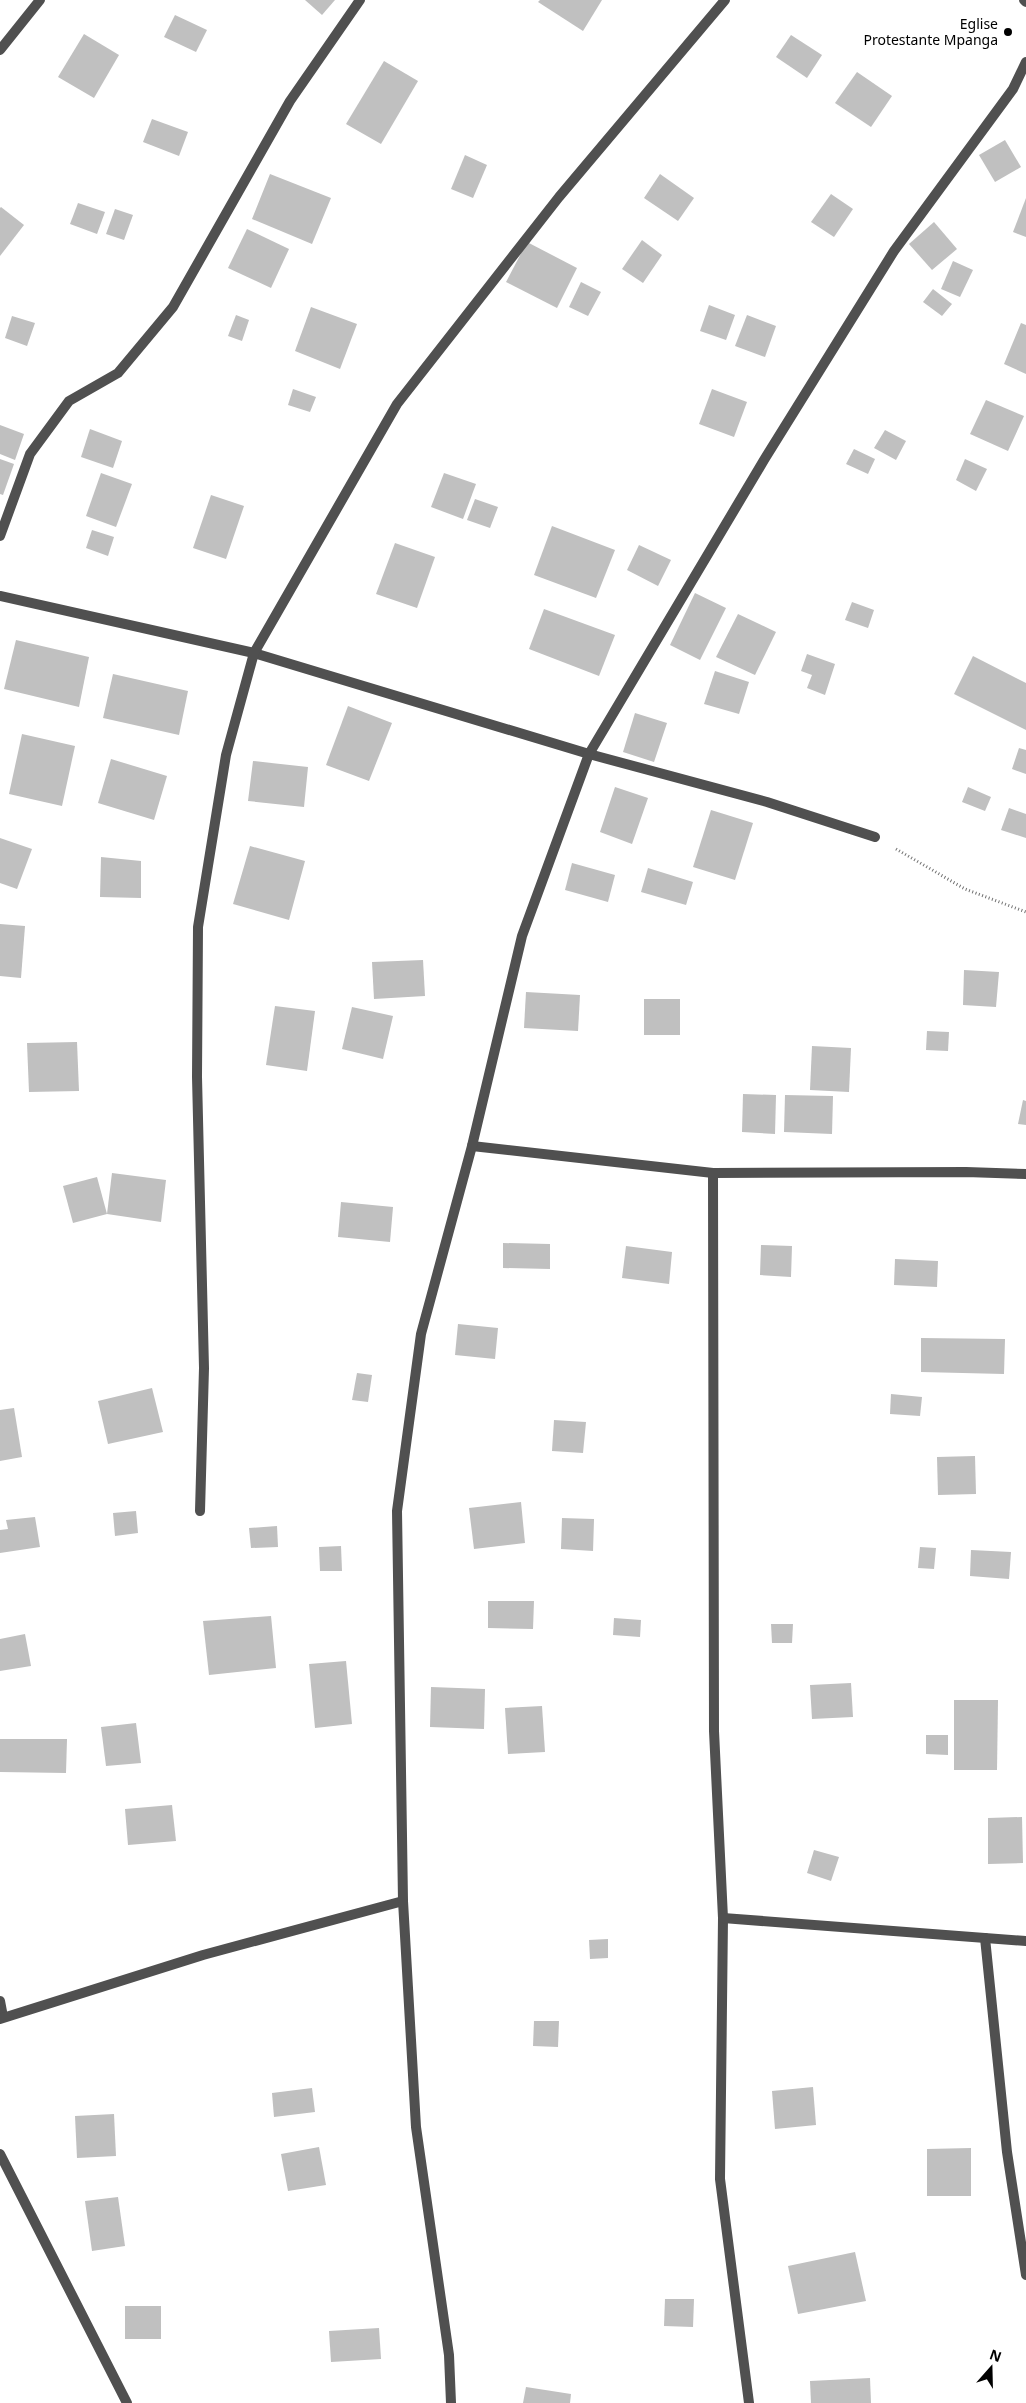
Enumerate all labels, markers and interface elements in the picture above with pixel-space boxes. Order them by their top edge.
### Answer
place label: Eglise Protestante Mpanga [863,14,998,49]
marker: Eglise Protestante Mpanga [1002,26,1014,38]
north arrow [966,2343,1016,2393]
text: N [987,2344,1004,2366]

